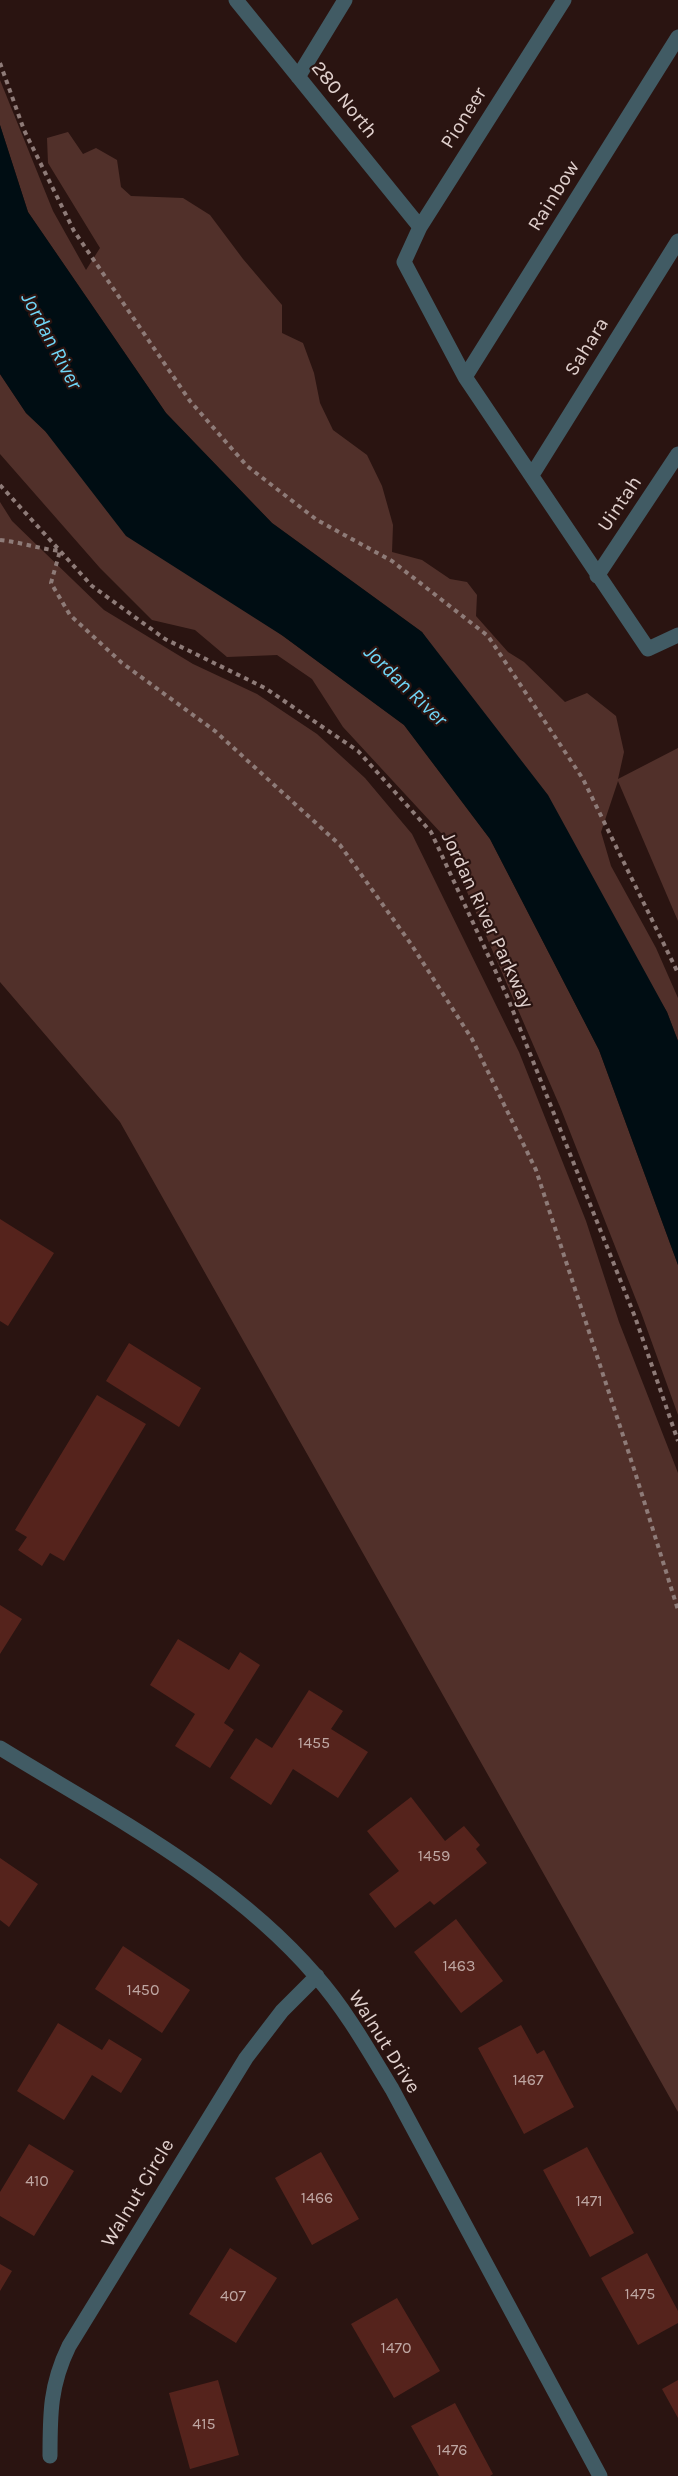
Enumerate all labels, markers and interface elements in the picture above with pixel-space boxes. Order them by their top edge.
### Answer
street label: 280 North [306,57,382,143]
street label: Pioneer [436,83,492,153]
street label: Rainbow [523,156,585,236]
water label: Jordan River [15,288,87,394]
street label: Sahara [560,313,614,381]
street label: Uintah [593,472,647,536]
water label: Jordan River [358,640,452,732]
street label: Jordan River Parkway [436,828,538,1012]
house number: 1455 [298,1733,330,1753]
house number: 1459 [418,1846,450,1866]
house number: 1463 [443,1956,475,1976]
house number: 1450 [127,1980,159,2000]
street label: Walnut Drive [343,1986,425,2098]
house number: 1467 [513,2070,543,2090]
street label: Walnut Circle [96,2135,180,2251]
house number: 410 [25,2171,49,2191]
house number: 1466 [301,2188,333,2208]
house number: 1471 [575,2191,603,2211]
house number: 1475 [625,2284,655,2304]
house number: 407 [220,2286,246,2306]
house number: 1470 [380,2338,412,2358]
house number: 415 [192,2414,216,2434]
house number: 1476 [437,2440,467,2460]

